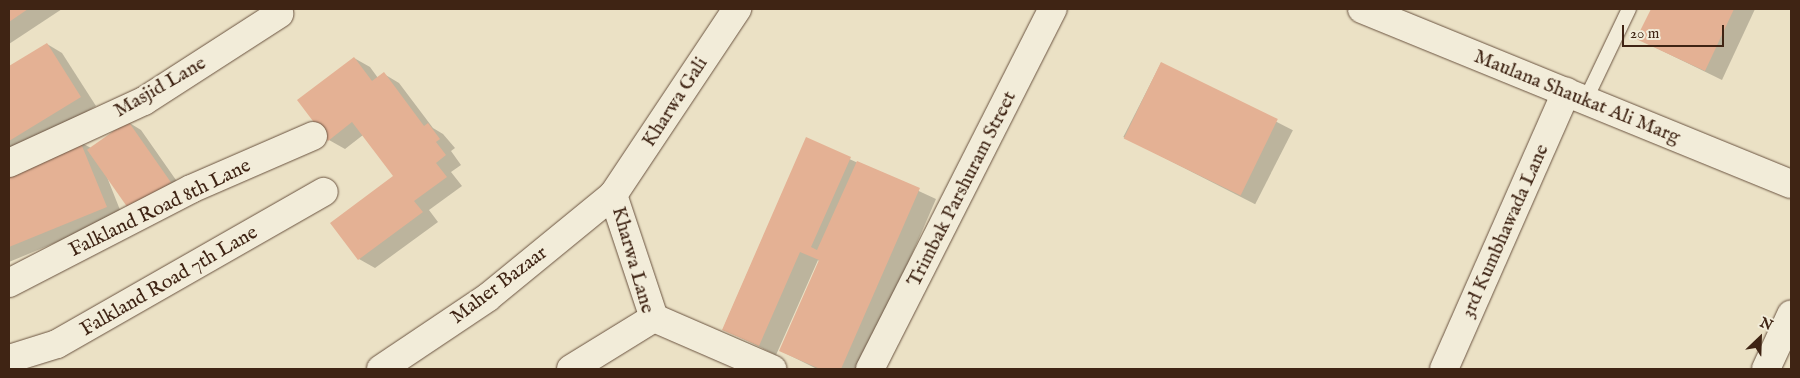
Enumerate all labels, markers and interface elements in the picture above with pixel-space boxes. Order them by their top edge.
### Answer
scale bar [1625,15,1728,47]
text: 20 m [1630,24,1659,43]
street label: Maulana Shaukat Ali Marg [1470,45,1684,149]
street label: Masjid Lane [110,51,210,123]
street label: Kharwa Gali [637,52,713,152]
street label: Trimbak Parshuram Street [902,87,1022,291]
street label: 3rd Kumbhawada Lane [1456,140,1554,322]
street label: Falkland Road 8th Lane [65,154,255,262]
street label: Kharwa Lane [606,204,660,316]
street label: Falkland Road 7th Lane [76,220,262,342]
street label: Maher Bazaar [446,241,552,329]
north arrow [1735,313,1785,363]
text: N [1757,314,1775,335]

